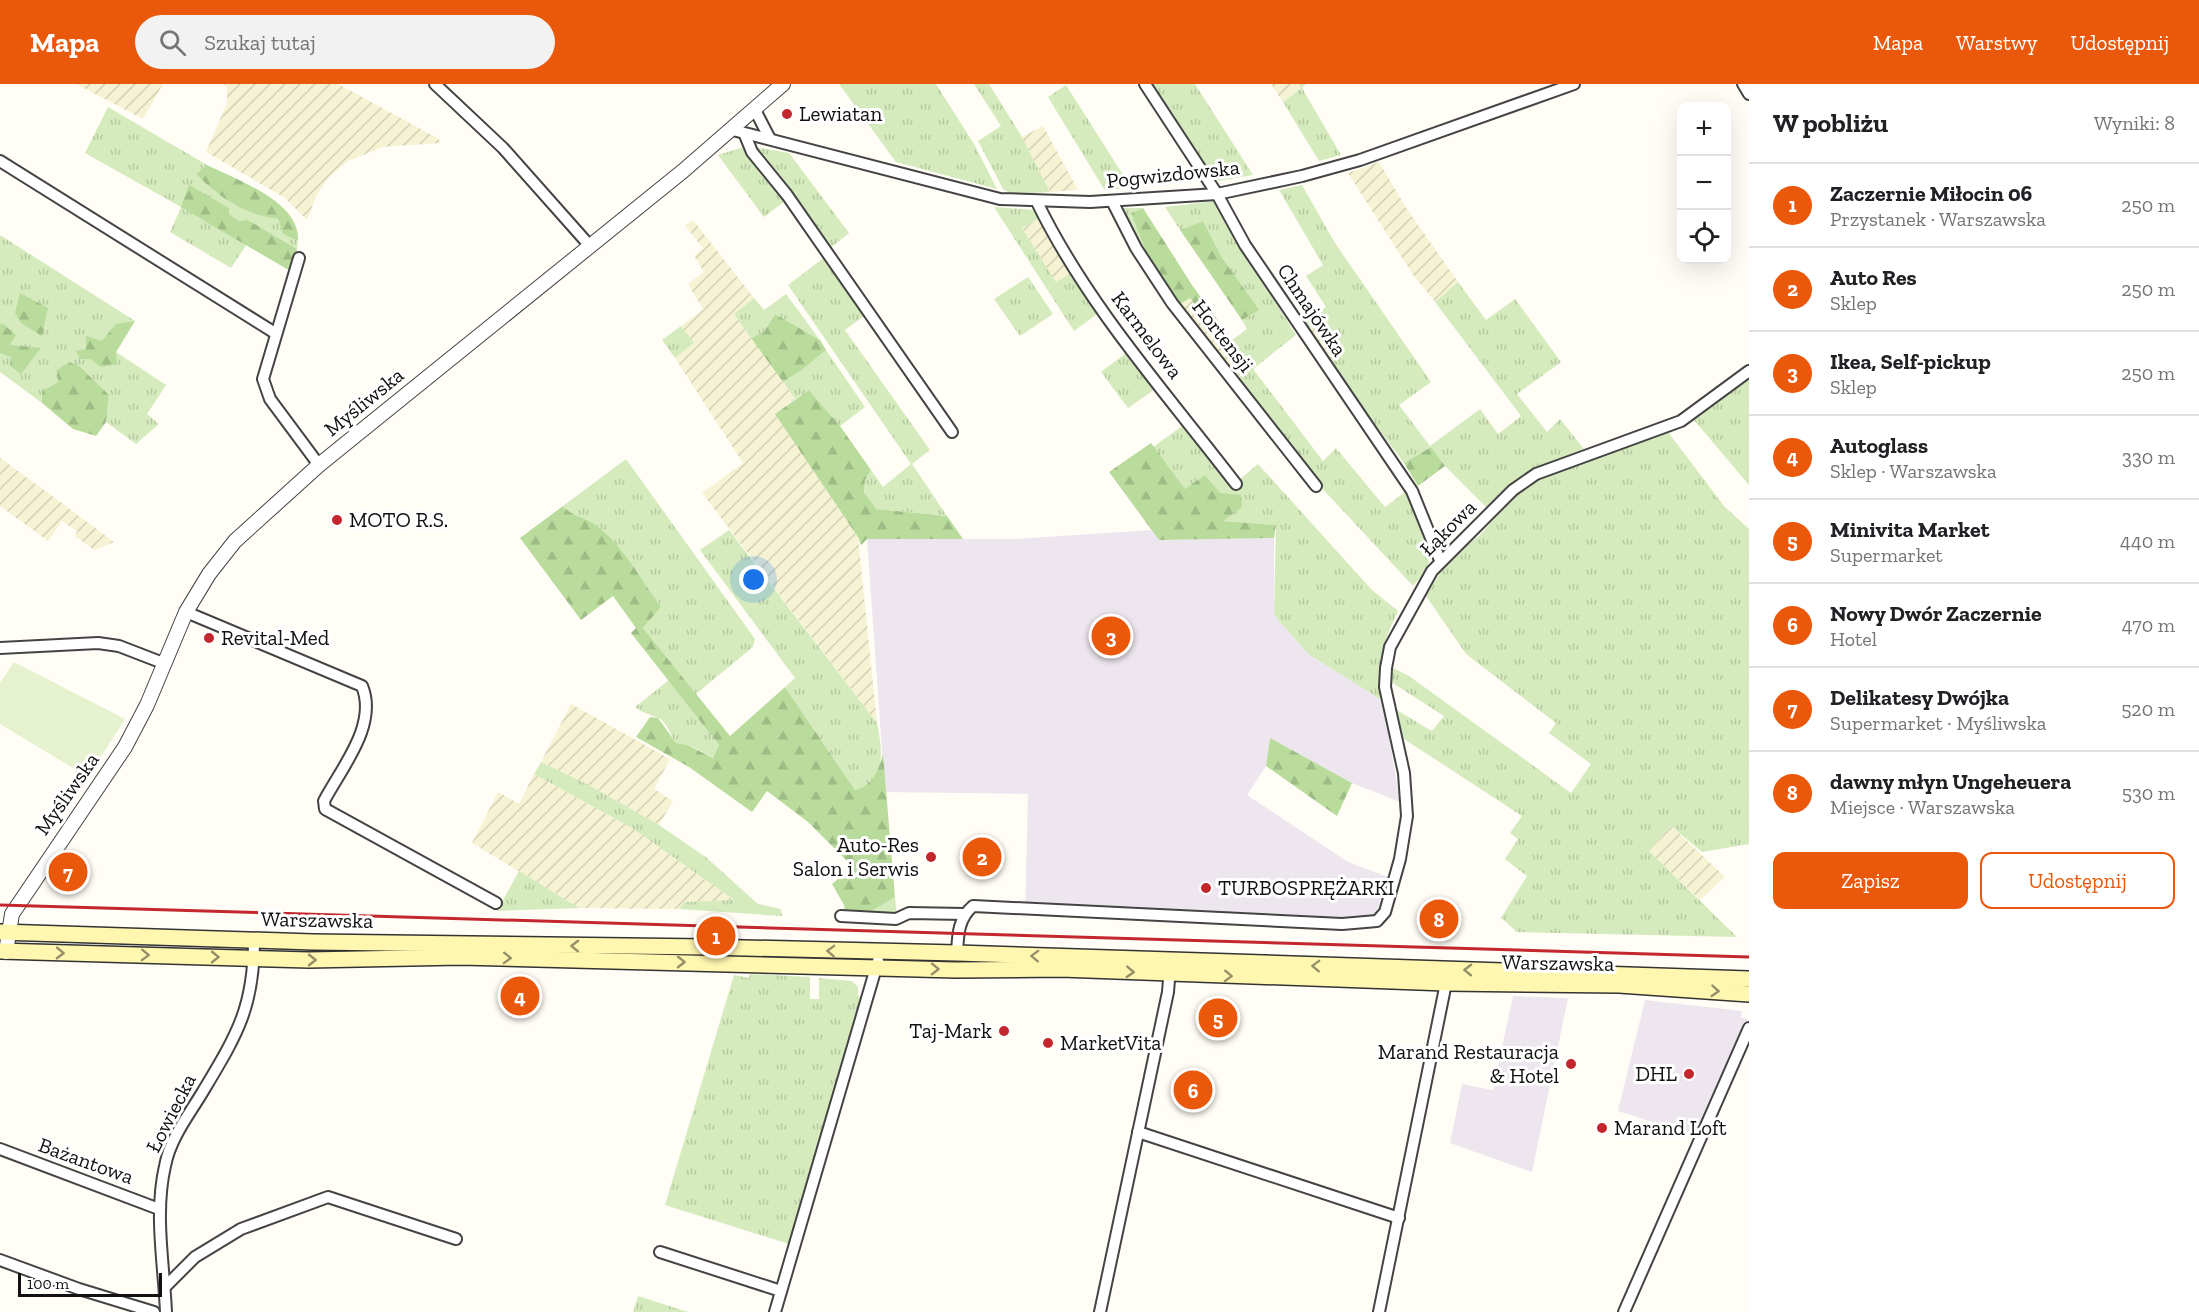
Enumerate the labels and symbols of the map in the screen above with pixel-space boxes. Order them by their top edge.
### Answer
place label: Lewiatan [799,101,882,126]
marker: Lewiatan [780,107,794,121]
street label: Pogwizdowska [1105,154,1241,193]
street label: Chmajówka [1271,259,1353,361]
street label: Karmelowa [1106,286,1188,383]
street label: Hortensji [1187,294,1259,378]
street label: Myśliwska [319,362,408,441]
street label: Łąkowa [1414,494,1481,561]
place label: MOTO R.S. [349,507,448,532]
marker: MOTO R.S. [330,513,344,527]
your location [739,565,768,594]
pin: 3 [1092,614,1130,658]
place label: Revital-Med [221,625,330,650]
marker: Revital-Med [202,631,216,645]
street label: Myśliwska [29,748,104,840]
place label: Auto-Res Salon i Serwis [793,832,919,881]
pin: 2 [962,834,1002,880]
pin: 7 [48,850,88,894]
marker: Auto-Res Salon i Serwis [924,850,938,864]
place label: TURBOSPRĘŻARKI [1218,875,1394,900]
marker: TURBOSPRĘŻARKI [1199,881,1213,895]
pin: 8 [1420,896,1458,942]
street label: Warszawska [261,906,373,933]
pin: 1 [696,914,736,958]
one-way arrow [571,940,580,952]
one-way arrow [827,944,836,957]
one-way arrow [56,947,65,959]
one-way arrow [140,949,149,961]
street label: Warszawska [1502,949,1614,976]
one-way arrow [1031,950,1040,963]
one-way arrow [210,951,219,963]
one-way arrow [503,952,512,965]
one-way arrow [308,954,317,966]
one-way arrow [677,956,686,968]
one-way arrow [1312,960,1321,973]
one-way arrow [930,963,939,975]
one-way arrow [1463,964,1472,976]
one-way arrow [1125,966,1134,979]
one-way arrow [1223,969,1232,982]
pin: 4 [500,974,540,1018]
one-way arrow [1710,985,1719,998]
pin: 5 [1198,996,1238,1040]
place label: Taj-Mark [909,1018,992,1044]
marker: Taj-Mark [997,1024,1011,1038]
place label: MarketVita [1060,1030,1161,1055]
marker: MarketVita [1041,1036,1055,1050]
place label: Marand Restauracja & Hotel [1378,1039,1559,1088]
marker: Marand Restauracja & Hotel [1564,1057,1578,1071]
place label: DHL [1635,1061,1678,1086]
marker: DHL [1682,1067,1696,1081]
pin: 6 [1174,1068,1212,1112]
street label: Łowiecka [140,1069,201,1156]
place label: Marand Loft [1614,1115,1727,1140]
marker: Marand Loft [1595,1121,1609,1135]
street label: Bażantowa [35,1132,137,1189]
scale bar [18,1270,162,1298]

